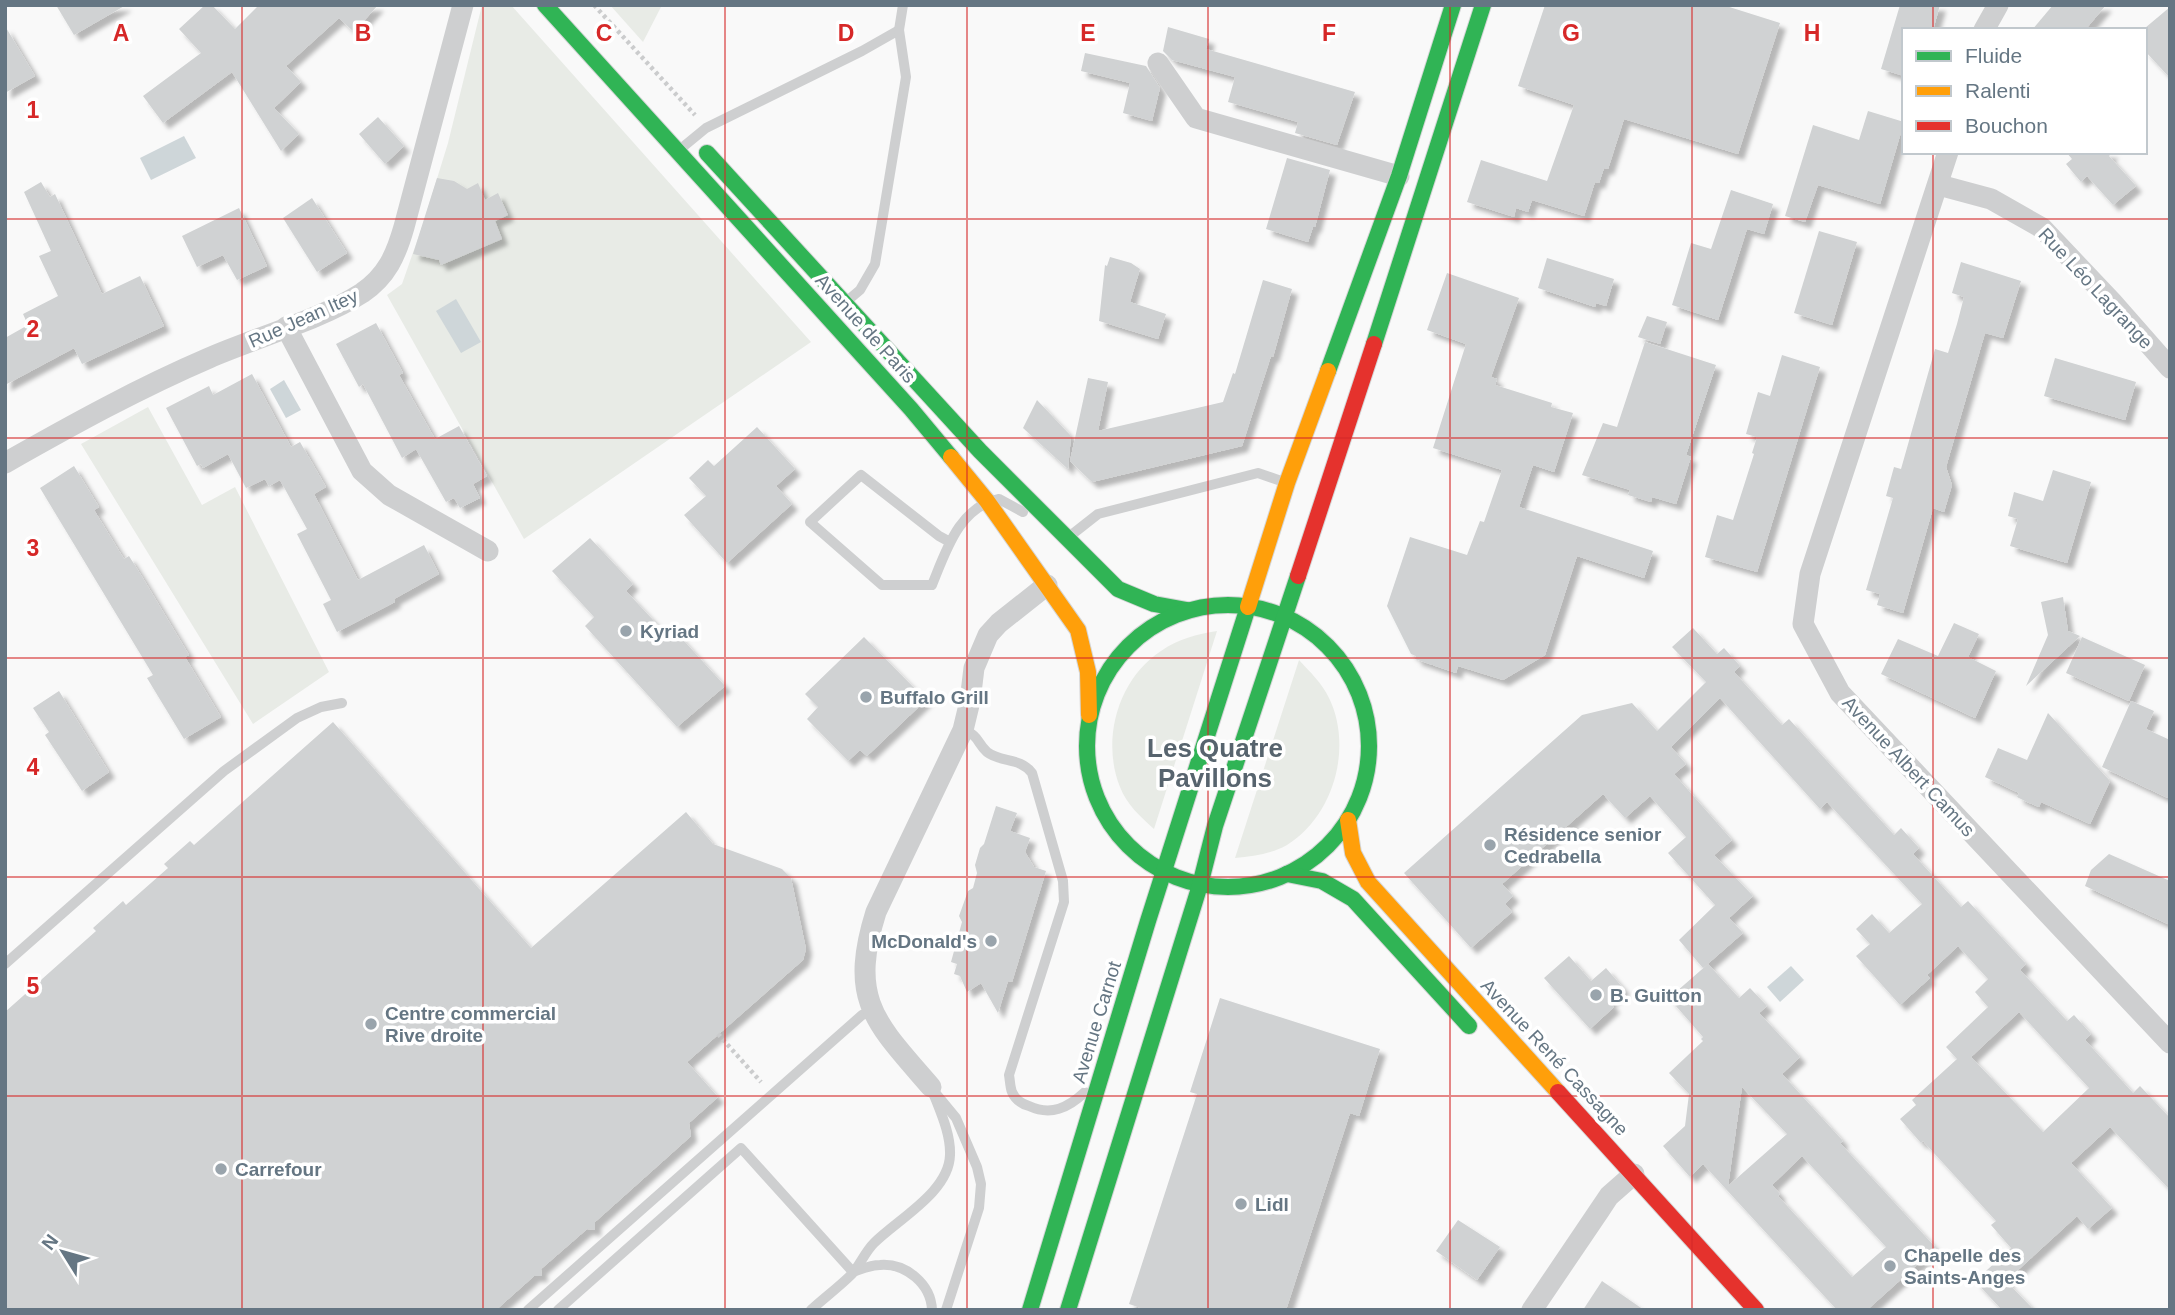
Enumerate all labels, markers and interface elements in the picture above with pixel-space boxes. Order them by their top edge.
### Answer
text: A [113,20,129,46]
text: B [355,20,371,46]
text: C [596,20,612,46]
text: D [838,20,854,46]
text: E [1080,20,1096,46]
text: F [1322,20,1336,46]
text: G [1562,20,1580,46]
text: H [1804,20,1820,46]
legend [1902,28,2147,154]
text: Fluide [1965,44,2022,67]
text: Ralenti [1965,79,2030,102]
text: 1 [27,97,40,123]
text: Bouchon [1965,114,2048,137]
street label: Rue Léo Lagrange [2034,224,2157,353]
street label: Avenue de Paris [811,270,920,387]
street label: Rue Jean Itey [245,285,361,352]
text: 2 [27,316,39,342]
text: 3 [27,535,39,561]
place label: Kyriad [640,621,699,642]
marker: Kyriad [618,623,634,639]
place label: Buffalo Grill [880,687,989,708]
marker: Buffalo Grill [858,689,874,705]
street label: Avenue Albert Camus [1838,692,1979,841]
district label: Les Quatre Pavillons [1147,733,1283,793]
text: 4 [27,754,40,780]
place label: Résidence senior Cedrabella [1504,824,1662,867]
marker: Résidence senior Cedrabella [1482,837,1498,853]
place label: McDonald's [871,931,977,952]
marker: McDonald's [983,933,999,949]
street label: Avenue Carnot [1068,958,1125,1086]
text: 5 [27,973,40,999]
street label: Avenue René Cassagne [1477,975,1632,1140]
place label: B. Guitton [1610,985,1702,1006]
marker: B. Guitton [1588,987,1604,1003]
place label: Centre commercial Rive droite [385,1003,556,1046]
marker: Centre commercial Rive droite [363,1016,379,1032]
place label: Carrefour [235,1159,322,1180]
marker: Carrefour [213,1161,229,1177]
place label: Lidl [1255,1194,1289,1215]
marker: Lidl [1233,1196,1249,1212]
north arrow [28,1217,98,1287]
text: N [37,1230,62,1254]
place label: Chapelle des Saints-Anges [1904,1245,2025,1288]
marker: Chapelle des Saints-Anges [1882,1258,1898,1274]

